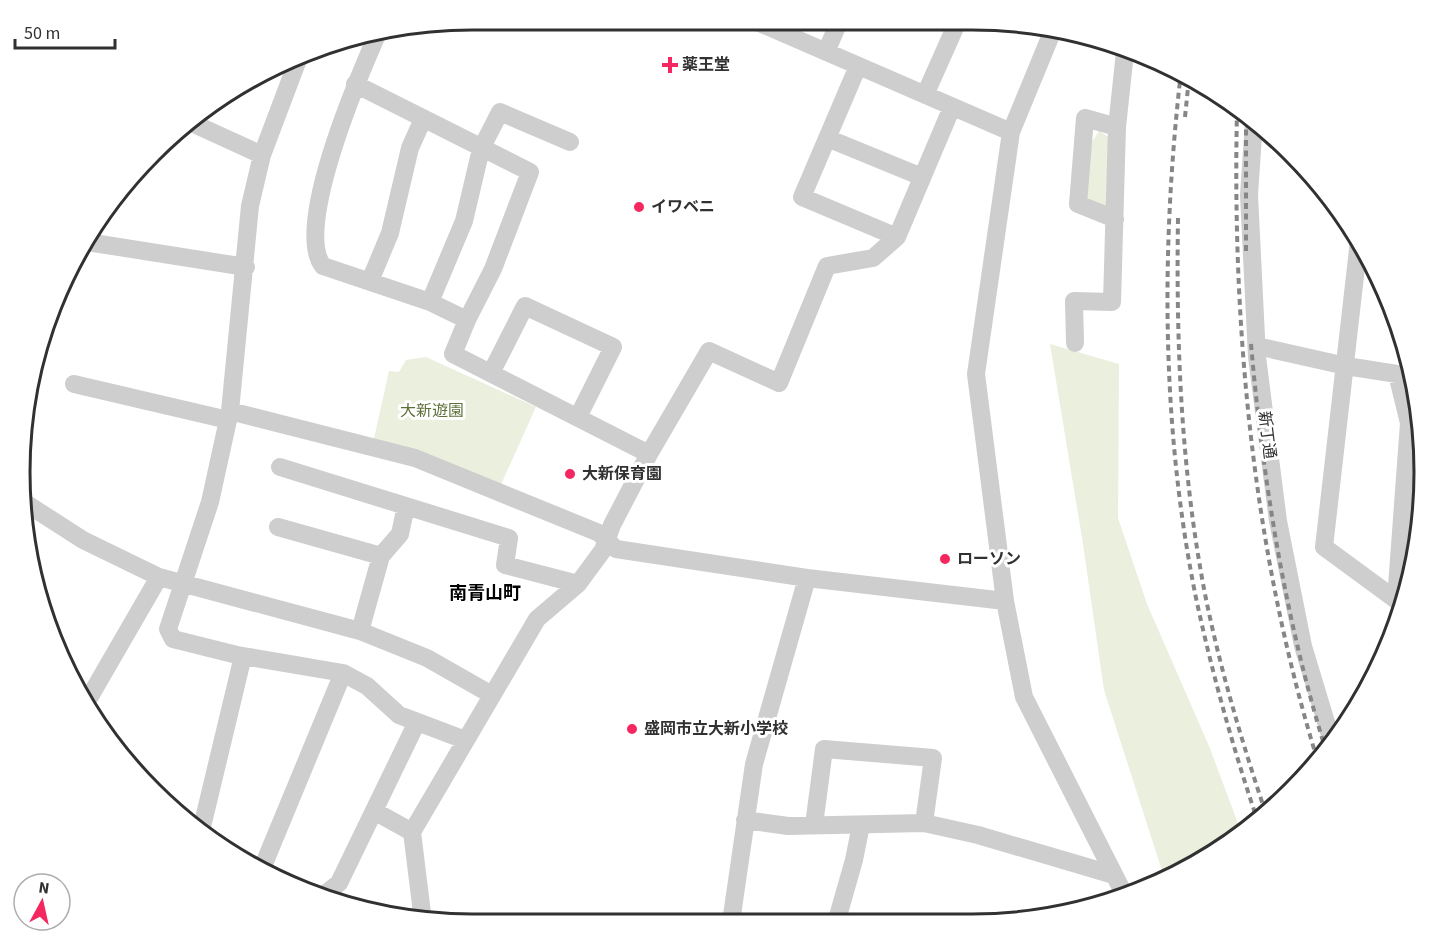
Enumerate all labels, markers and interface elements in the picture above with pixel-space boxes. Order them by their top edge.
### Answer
scale bar [15,12,116,50]
text: 50 m [24,21,60,46]
place label: 薬王堂 [682,54,730,76]
marker: 薬王堂 [663,58,677,72]
place label: イワベニ [651,196,715,218]
marker: イワベニ [632,200,646,214]
park label: 大新遊園 [400,400,464,422]
street label: 新丁通 [1253,410,1281,460]
place label: 大新保育園 [582,463,662,485]
marker: 大新保育園 [563,467,577,481]
place label: ローソン [957,548,1021,570]
marker: ローソン [938,552,952,566]
district label: 南青山町 [449,581,521,606]
place label: 盛岡市立大新小学校 [644,718,788,740]
marker: 盛岡市立大新小学校 [625,722,639,736]
north arrow [12,872,72,932]
text: N [37,877,51,900]

